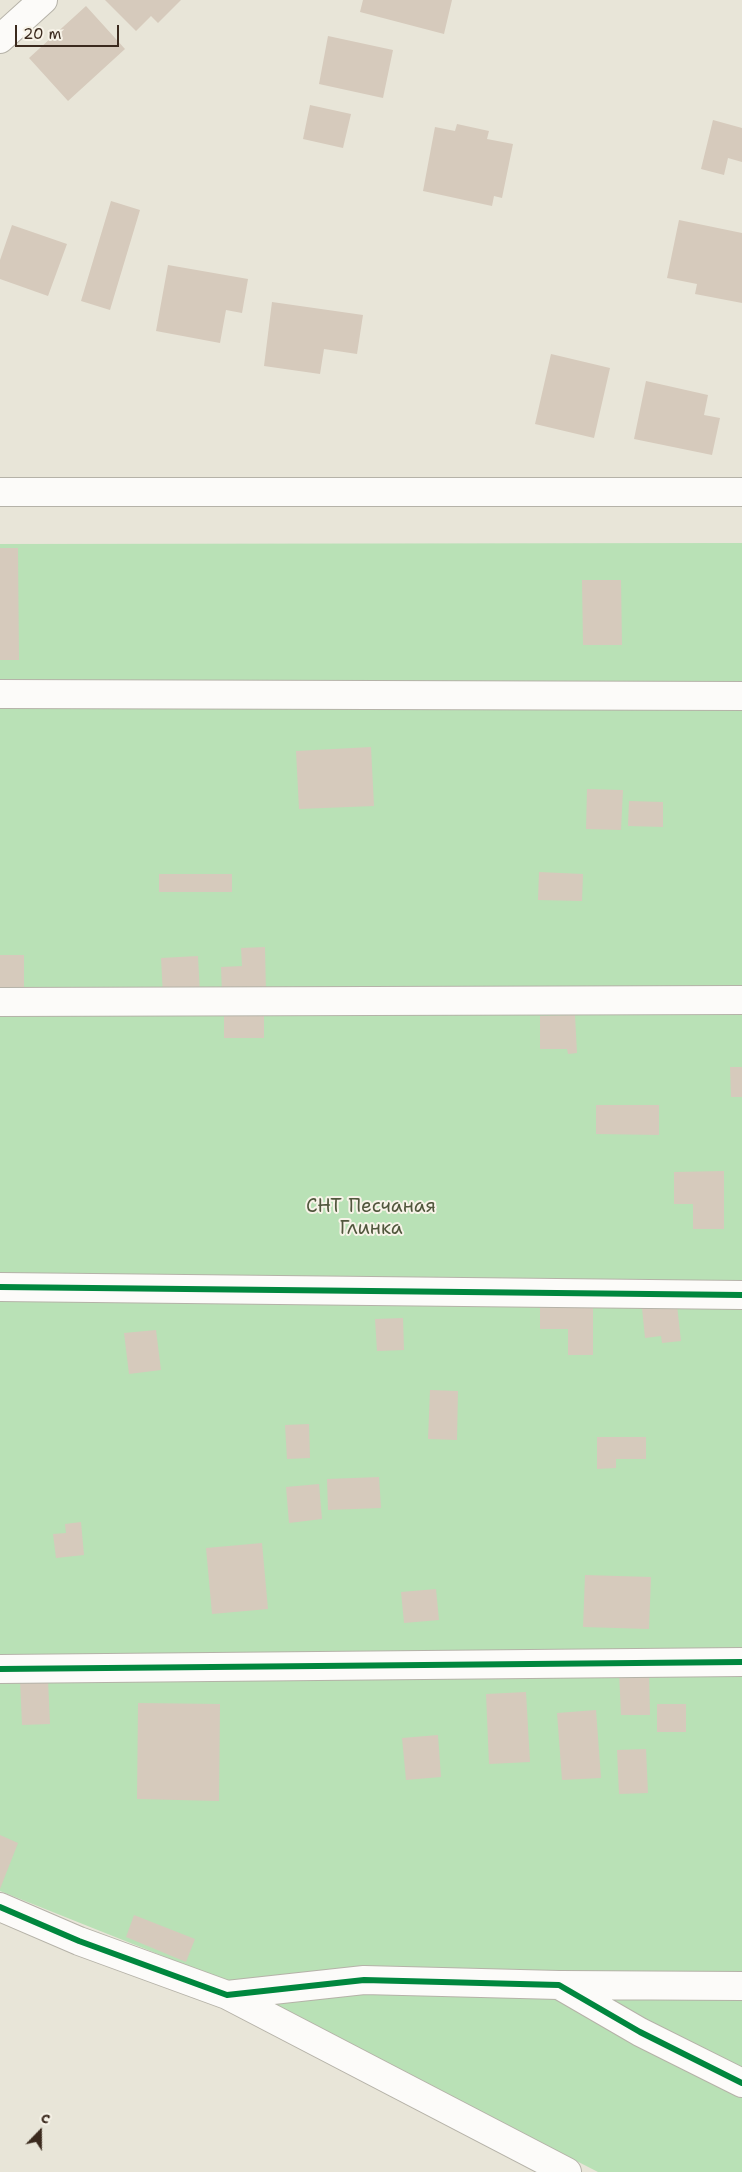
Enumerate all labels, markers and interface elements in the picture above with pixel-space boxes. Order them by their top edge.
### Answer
scale bar [18,15,121,47]
text: 20 m [23,24,62,44]
park label: СНТ Песчаная Глинка [306,1196,436,1240]
north arrow [15,2107,65,2157]
text: С [38,2108,53,2128]

